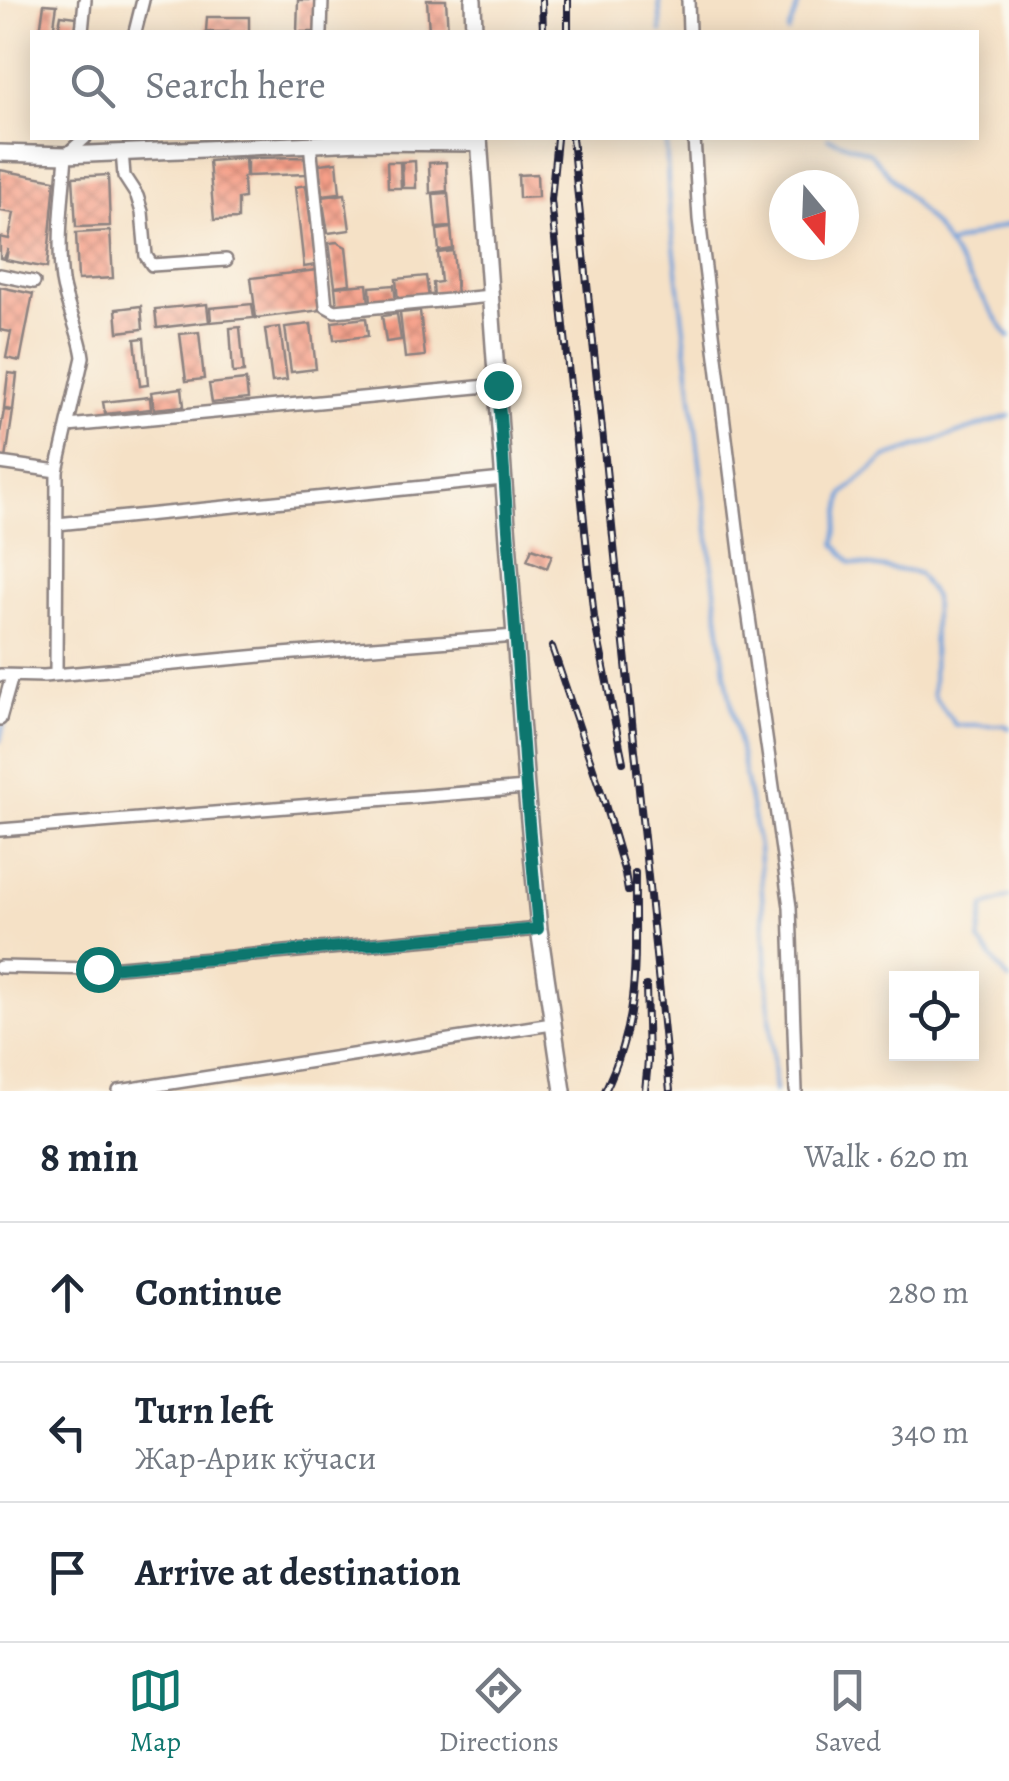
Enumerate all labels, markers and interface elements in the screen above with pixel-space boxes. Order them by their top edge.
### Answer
search box [30,30,979,140]
icon: search [65,58,120,113]
text: Search here [145,59,326,111]
north arrow [769,170,859,260]
route end [476,363,522,409]
route start [76,947,122,993]
map controls [889,971,979,1061]
button: locate [889,971,979,1061]
text: 8 min [40,1128,139,1185]
text: Walk · 620 m [804,1134,969,1178]
icon: ahead [40,1265,95,1320]
text: Continue [135,1266,282,1318]
text: 280 m [888,1270,969,1314]
text: Turn left [135,1384,274,1436]
icon: left [40,1405,95,1460]
text: 340 m [891,1410,969,1454]
text: Жар-Арик кўчаси [135,1436,376,1480]
icon: arrive [40,1545,95,1600]
text: Arrive at destination [135,1546,461,1598]
tab: Map [128,1663,183,1761]
tab: Directions [439,1663,559,1761]
tab: Saved [815,1663,881,1761]

